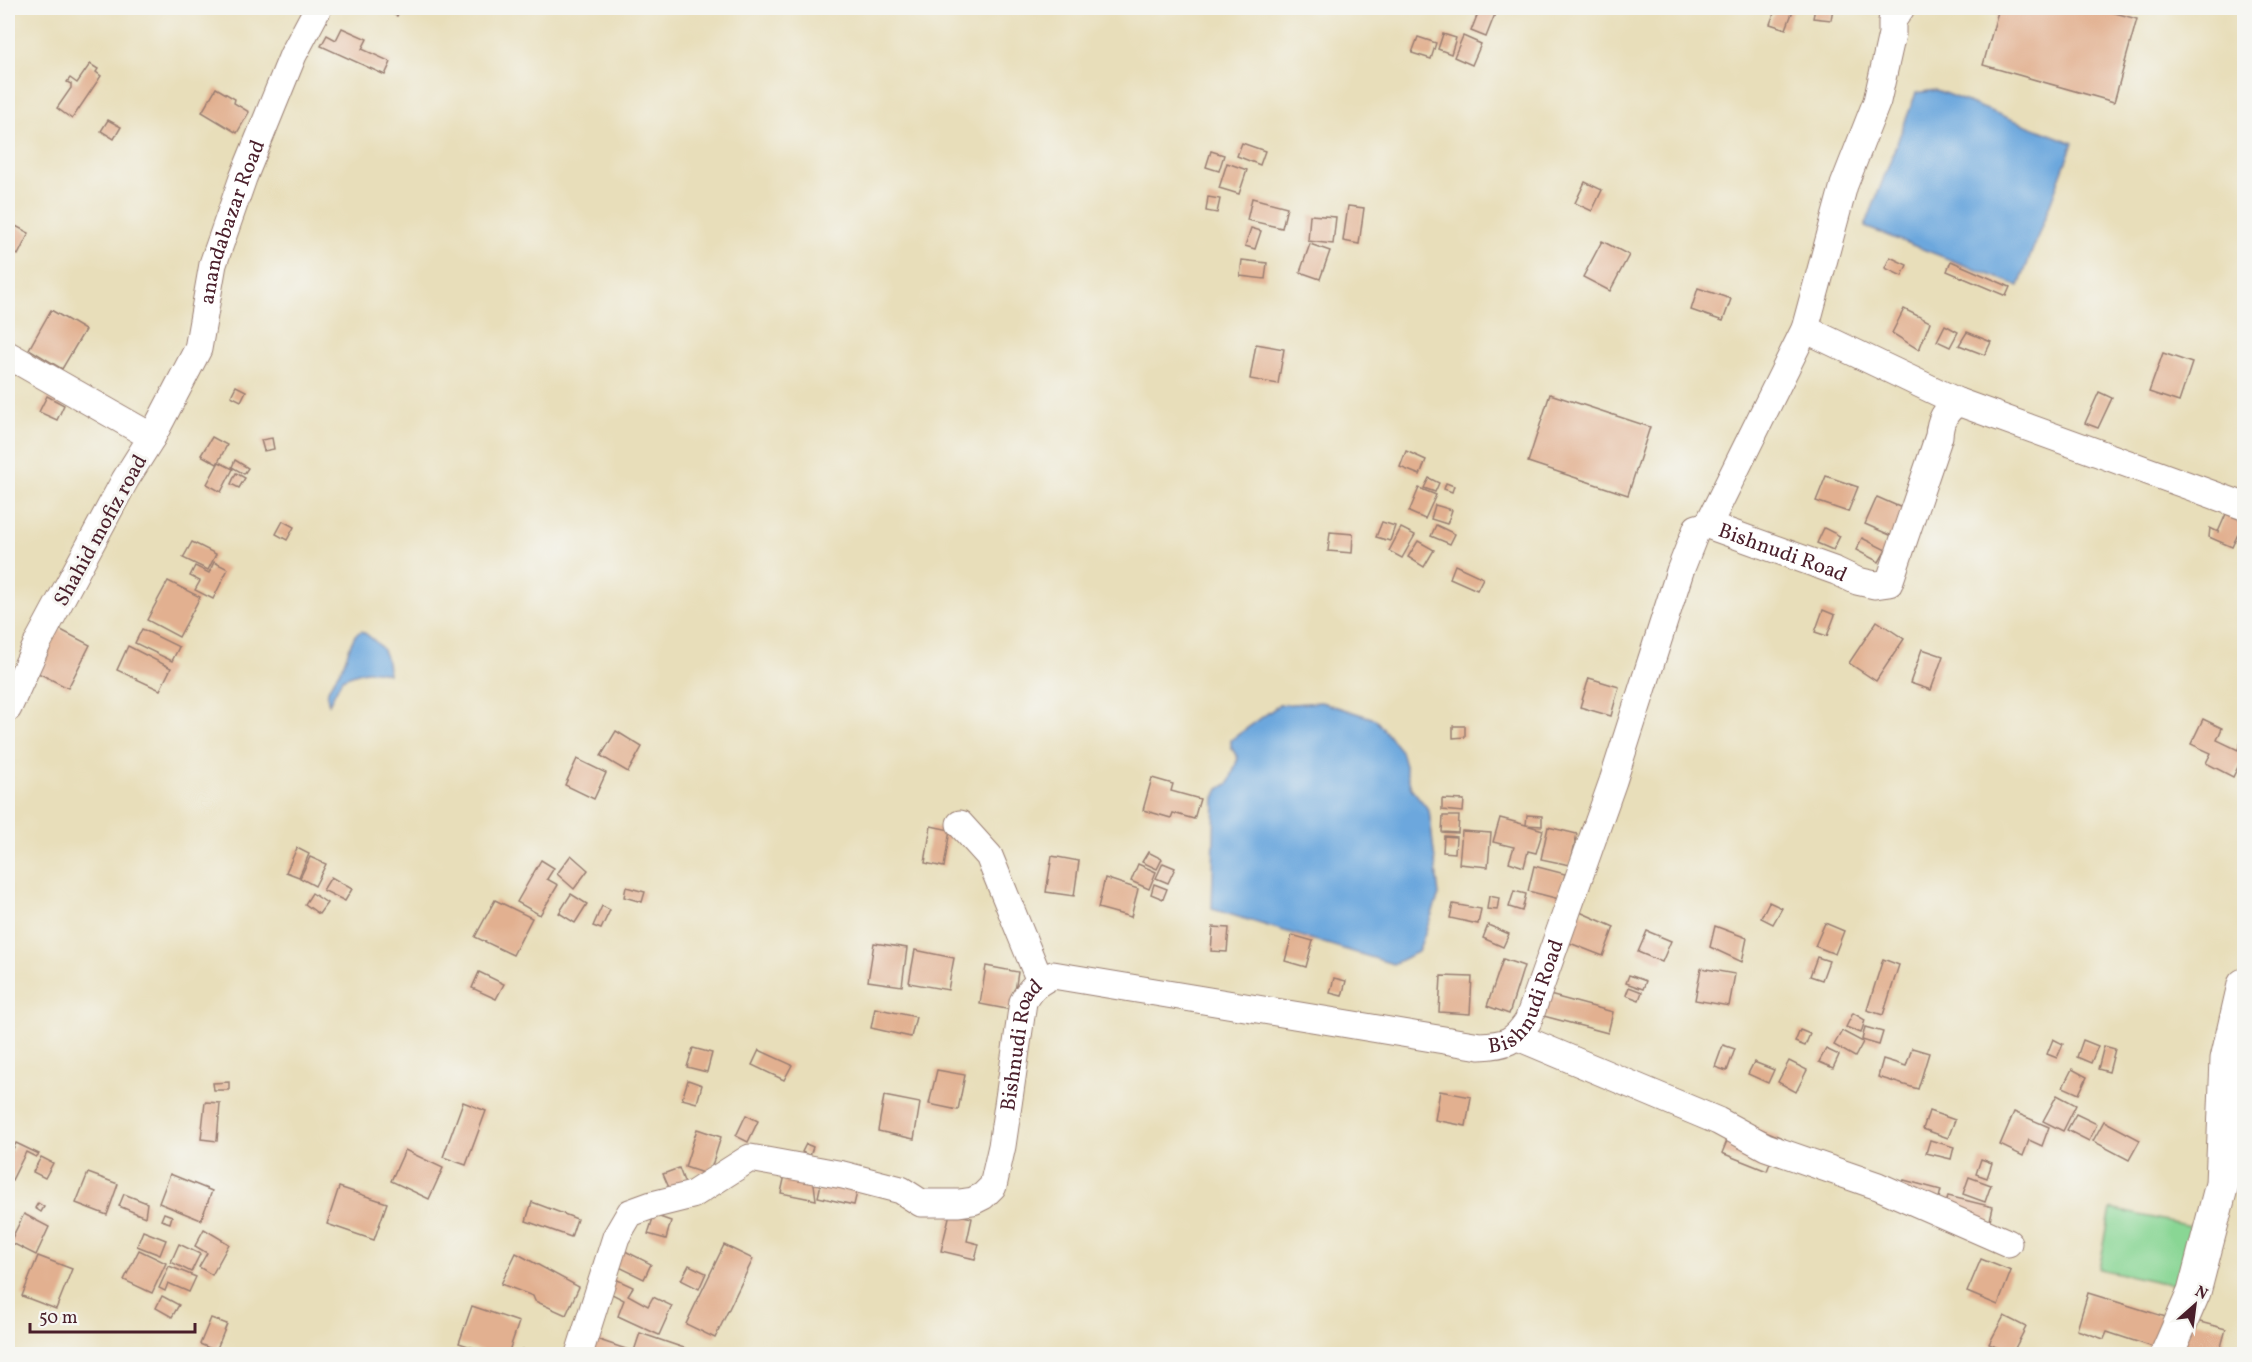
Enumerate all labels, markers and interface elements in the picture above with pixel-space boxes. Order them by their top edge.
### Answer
street label: anandabazar Road [193,136,273,307]
street label: Shahid mofiz road [48,450,155,612]
street label: Bishnudi Road [1714,517,1852,590]
street label: Bishnudi Road [1486,936,1572,1062]
street label: Bishnudi Road [994,973,1050,1113]
north arrow [2165,1275,2225,1335]
text: N [2191,1281,2212,1306]
scale bar [30,1296,195,1334]
text: 50 m [39,1306,78,1331]

